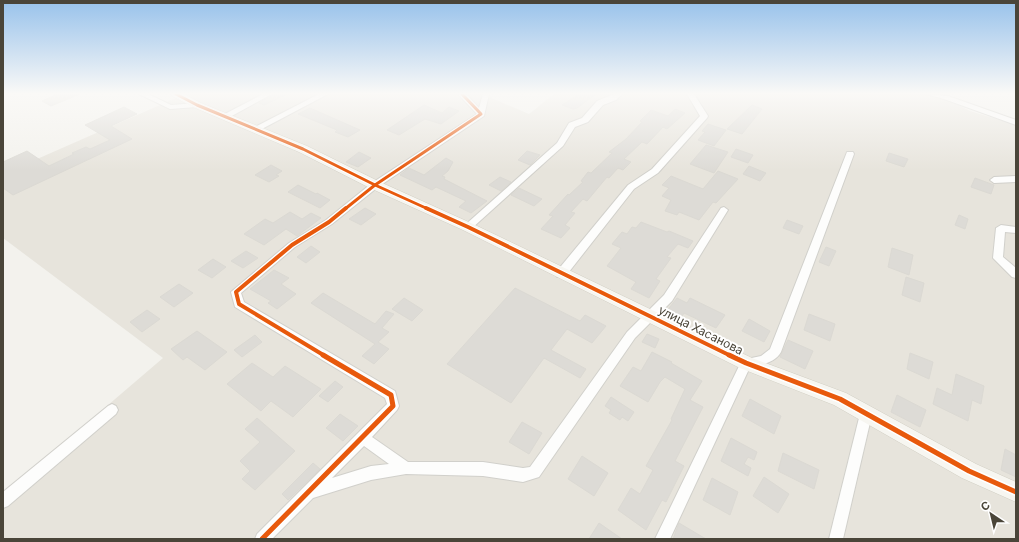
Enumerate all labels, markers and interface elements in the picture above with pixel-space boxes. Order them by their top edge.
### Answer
street label: улица Хасанова [656,302,746,358]
north arrow [971,494,1011,534]
text: С [978,498,993,514]

